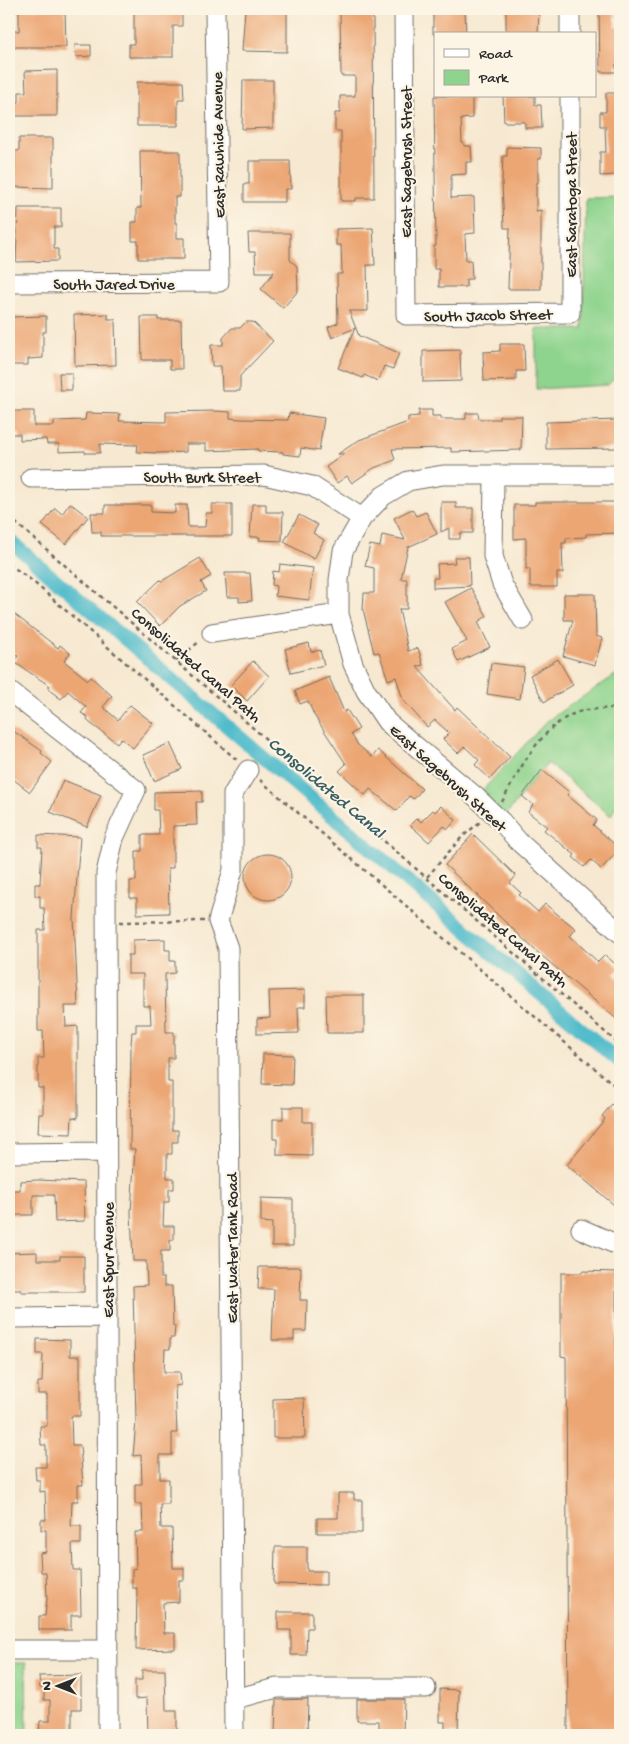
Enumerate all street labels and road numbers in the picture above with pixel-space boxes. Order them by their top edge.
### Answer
street label: East Rawhide Avenue [210,71,231,218]
street label: East Sagebrush Street [399,85,418,238]
street label: East Saratoga Street [564,131,583,278]
street label: South Jared Drive [53,277,175,296]
street label: South Jacob Street [424,307,554,328]
street label: South Burk Street [143,470,262,489]
street label: Consolidated Canal Path [126,605,264,729]
street label: East Sagebrush Street [384,722,510,838]
street label: Consolidated Canal Path [433,870,571,994]
street label: East Water Tank Road [225,1171,244,1323]
street label: East Spur Avenue [101,1202,120,1318]

